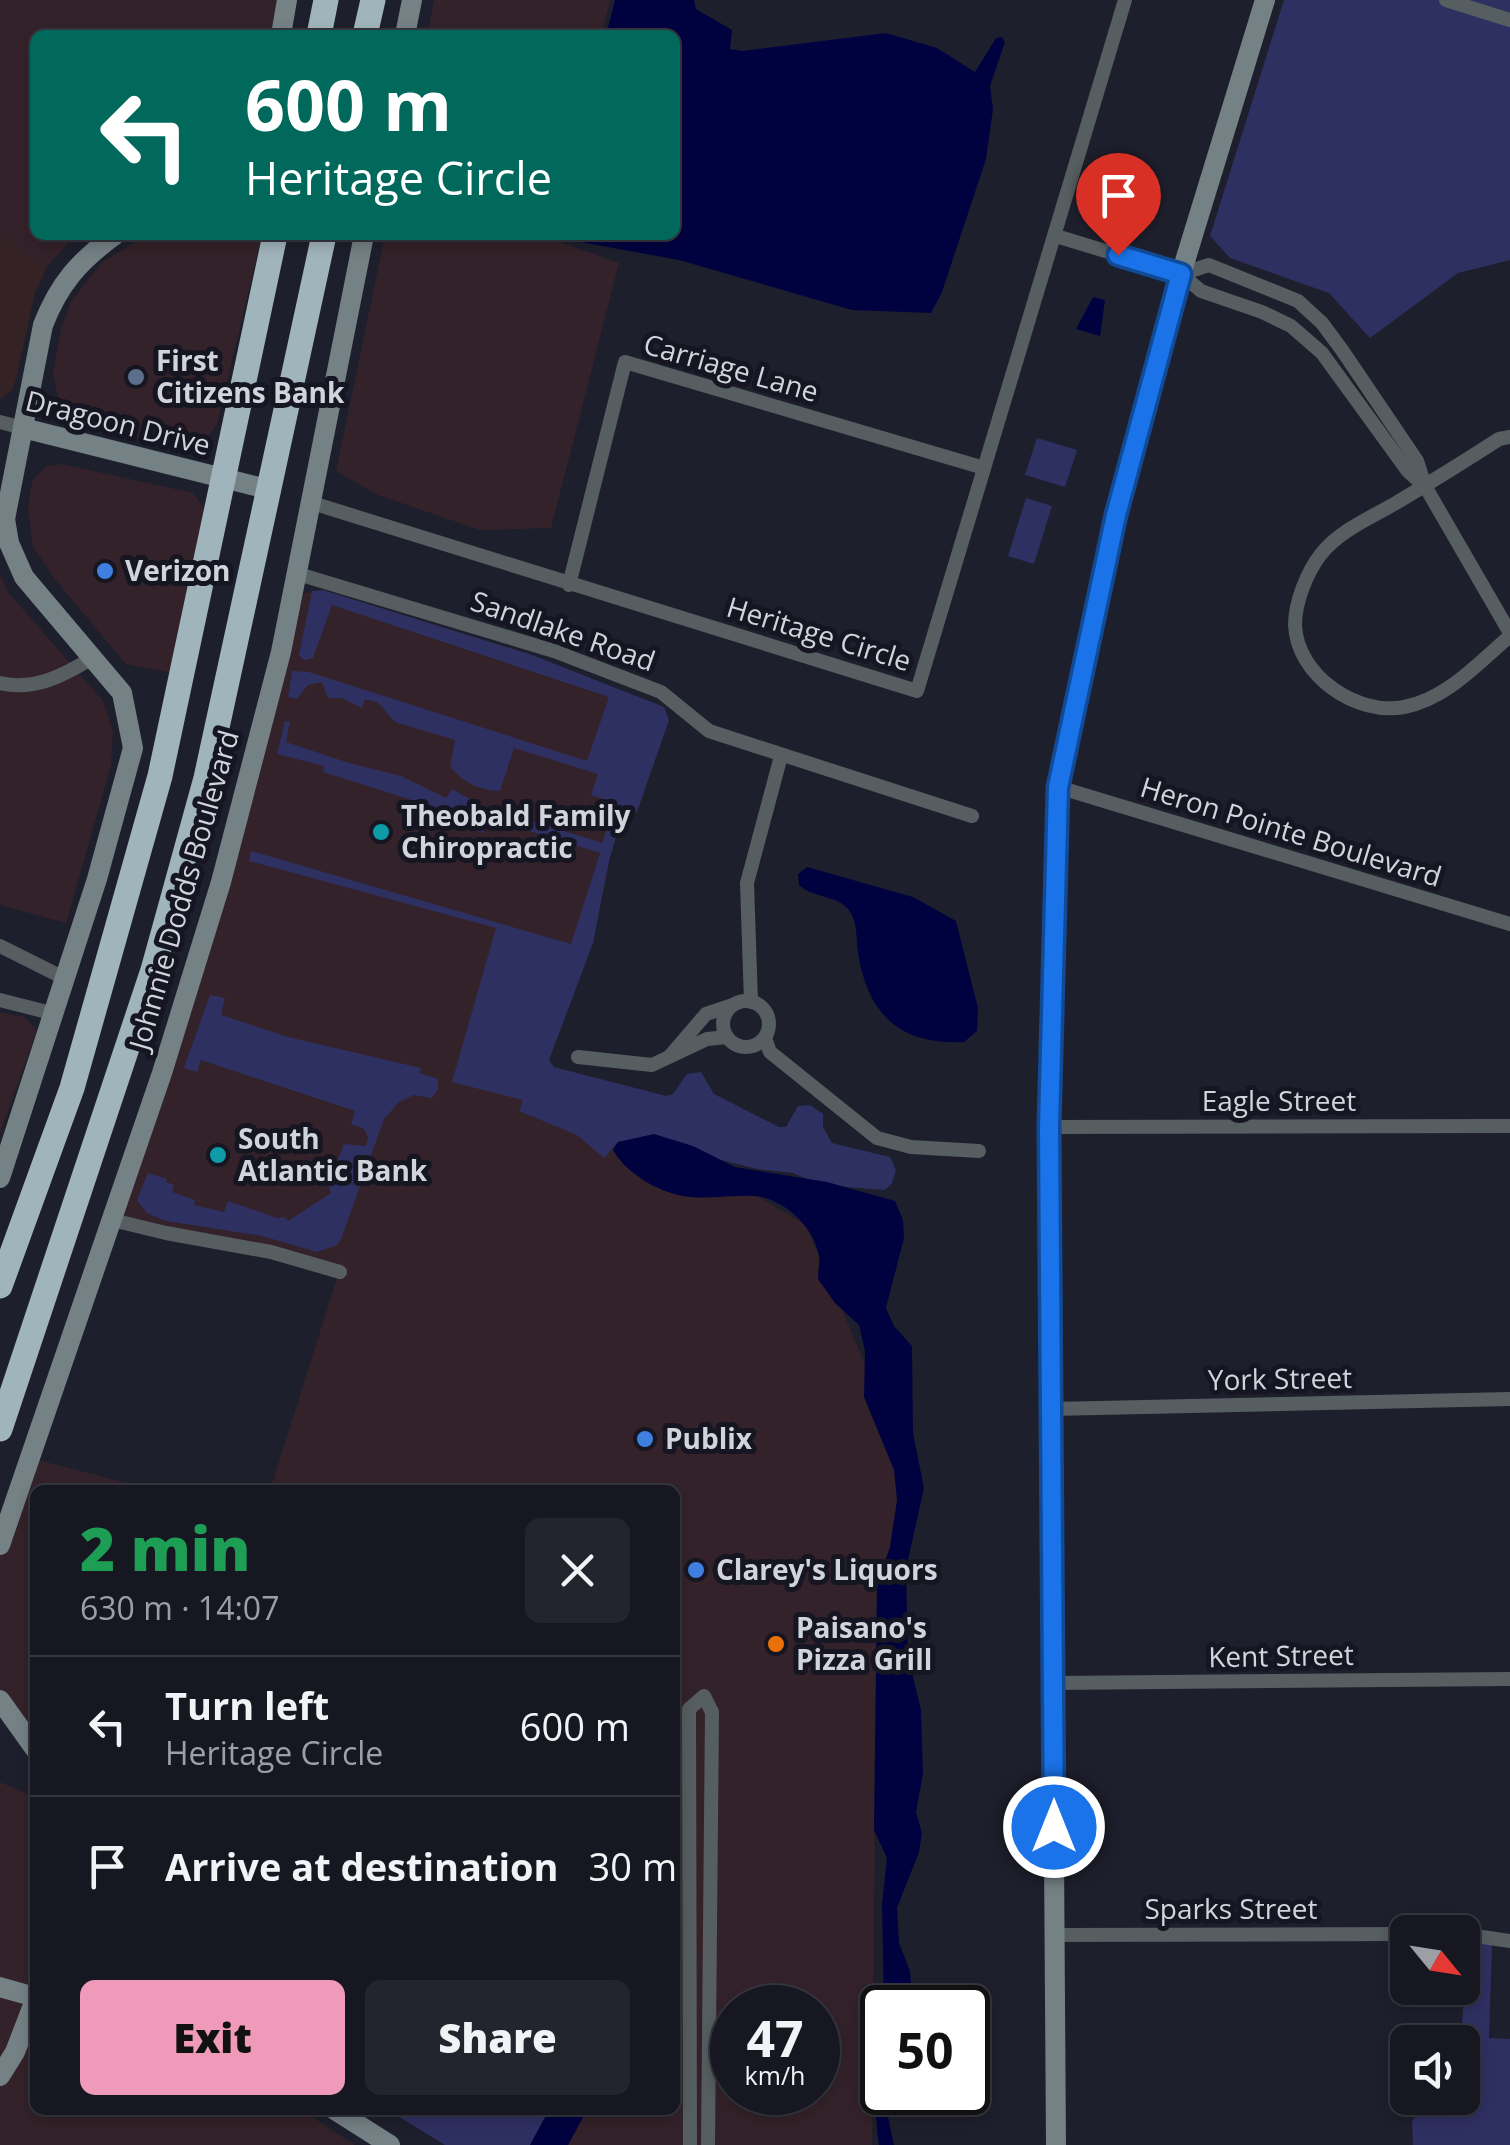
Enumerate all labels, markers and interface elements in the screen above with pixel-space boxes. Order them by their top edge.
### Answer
text: 600 m [245,56,452,152]
icon: left [80,70,210,200]
text: Heritage Circle [245,147,552,208]
pin [1076,153,1161,256]
icon: arrive [1091,168,1146,223]
street label: Carriage Lane [640,324,823,410]
place label: First Citizens Bank [156,341,345,411]
marker: First Citizens Bank [125,366,147,388]
street label: Dragoon Drive [22,381,215,463]
place label: Verizon [125,551,230,589]
marker: Verizon [94,560,116,582]
street label: Sandlake Road [466,581,660,679]
street label: Heritage Circle [722,587,916,679]
street label: Johnnie Dodds Boulevard [118,725,247,1057]
street label: Heron Pointe Boulevard [1136,767,1447,895]
place label: Theobald Family Chiropractic [401,796,631,866]
marker: Theobald Family Chiropractic [370,821,392,843]
street label: Eagle Street [1202,1081,1356,1119]
place label: South Atlantic Bank [238,1119,428,1189]
marker: South Atlantic Bank [207,1144,229,1166]
street label: York Street [1208,1358,1352,1398]
place label: Publix [665,1419,753,1457]
marker: Publix [634,1428,656,1450]
text: 2 min [80,1507,250,1589]
button: close [525,1518,630,1623]
place label: Clarey's Liquors [716,1550,938,1588]
marker: Clarey's Liquors [685,1559,707,1581]
text: 630 m · 14:07 [80,1586,279,1629]
place label: Paisano's Pizza Grill [796,1608,932,1678]
marker: Paisano's Pizza Grill [765,1633,787,1655]
street label: Kent Street [1208,1635,1354,1675]
text: Turn left [165,1679,329,1731]
icon: left [80,1699,135,1754]
text: 600 m [520,1700,630,1752]
text: Heritage Circle [165,1731,383,1774]
position arrow [1002,1775,1106,1879]
icon: arrive [80,1839,135,1894]
text: Arrive at destination [165,1840,559,1892]
text: 30 m [589,1840,677,1892]
street label: Sparks Street [1144,1889,1318,1927]
north arrow [1390,1915,1480,2005]
map controls [1390,1915,1480,2115]
button: Exit [80,1980,345,2095]
button: Share [365,1980,630,2095]
speed limit sign: 50 [860,1985,990,2115]
text: 47 [746,2004,804,2072]
button: sound [1390,2025,1480,2115]
text: km/h [745,2058,805,2092]

